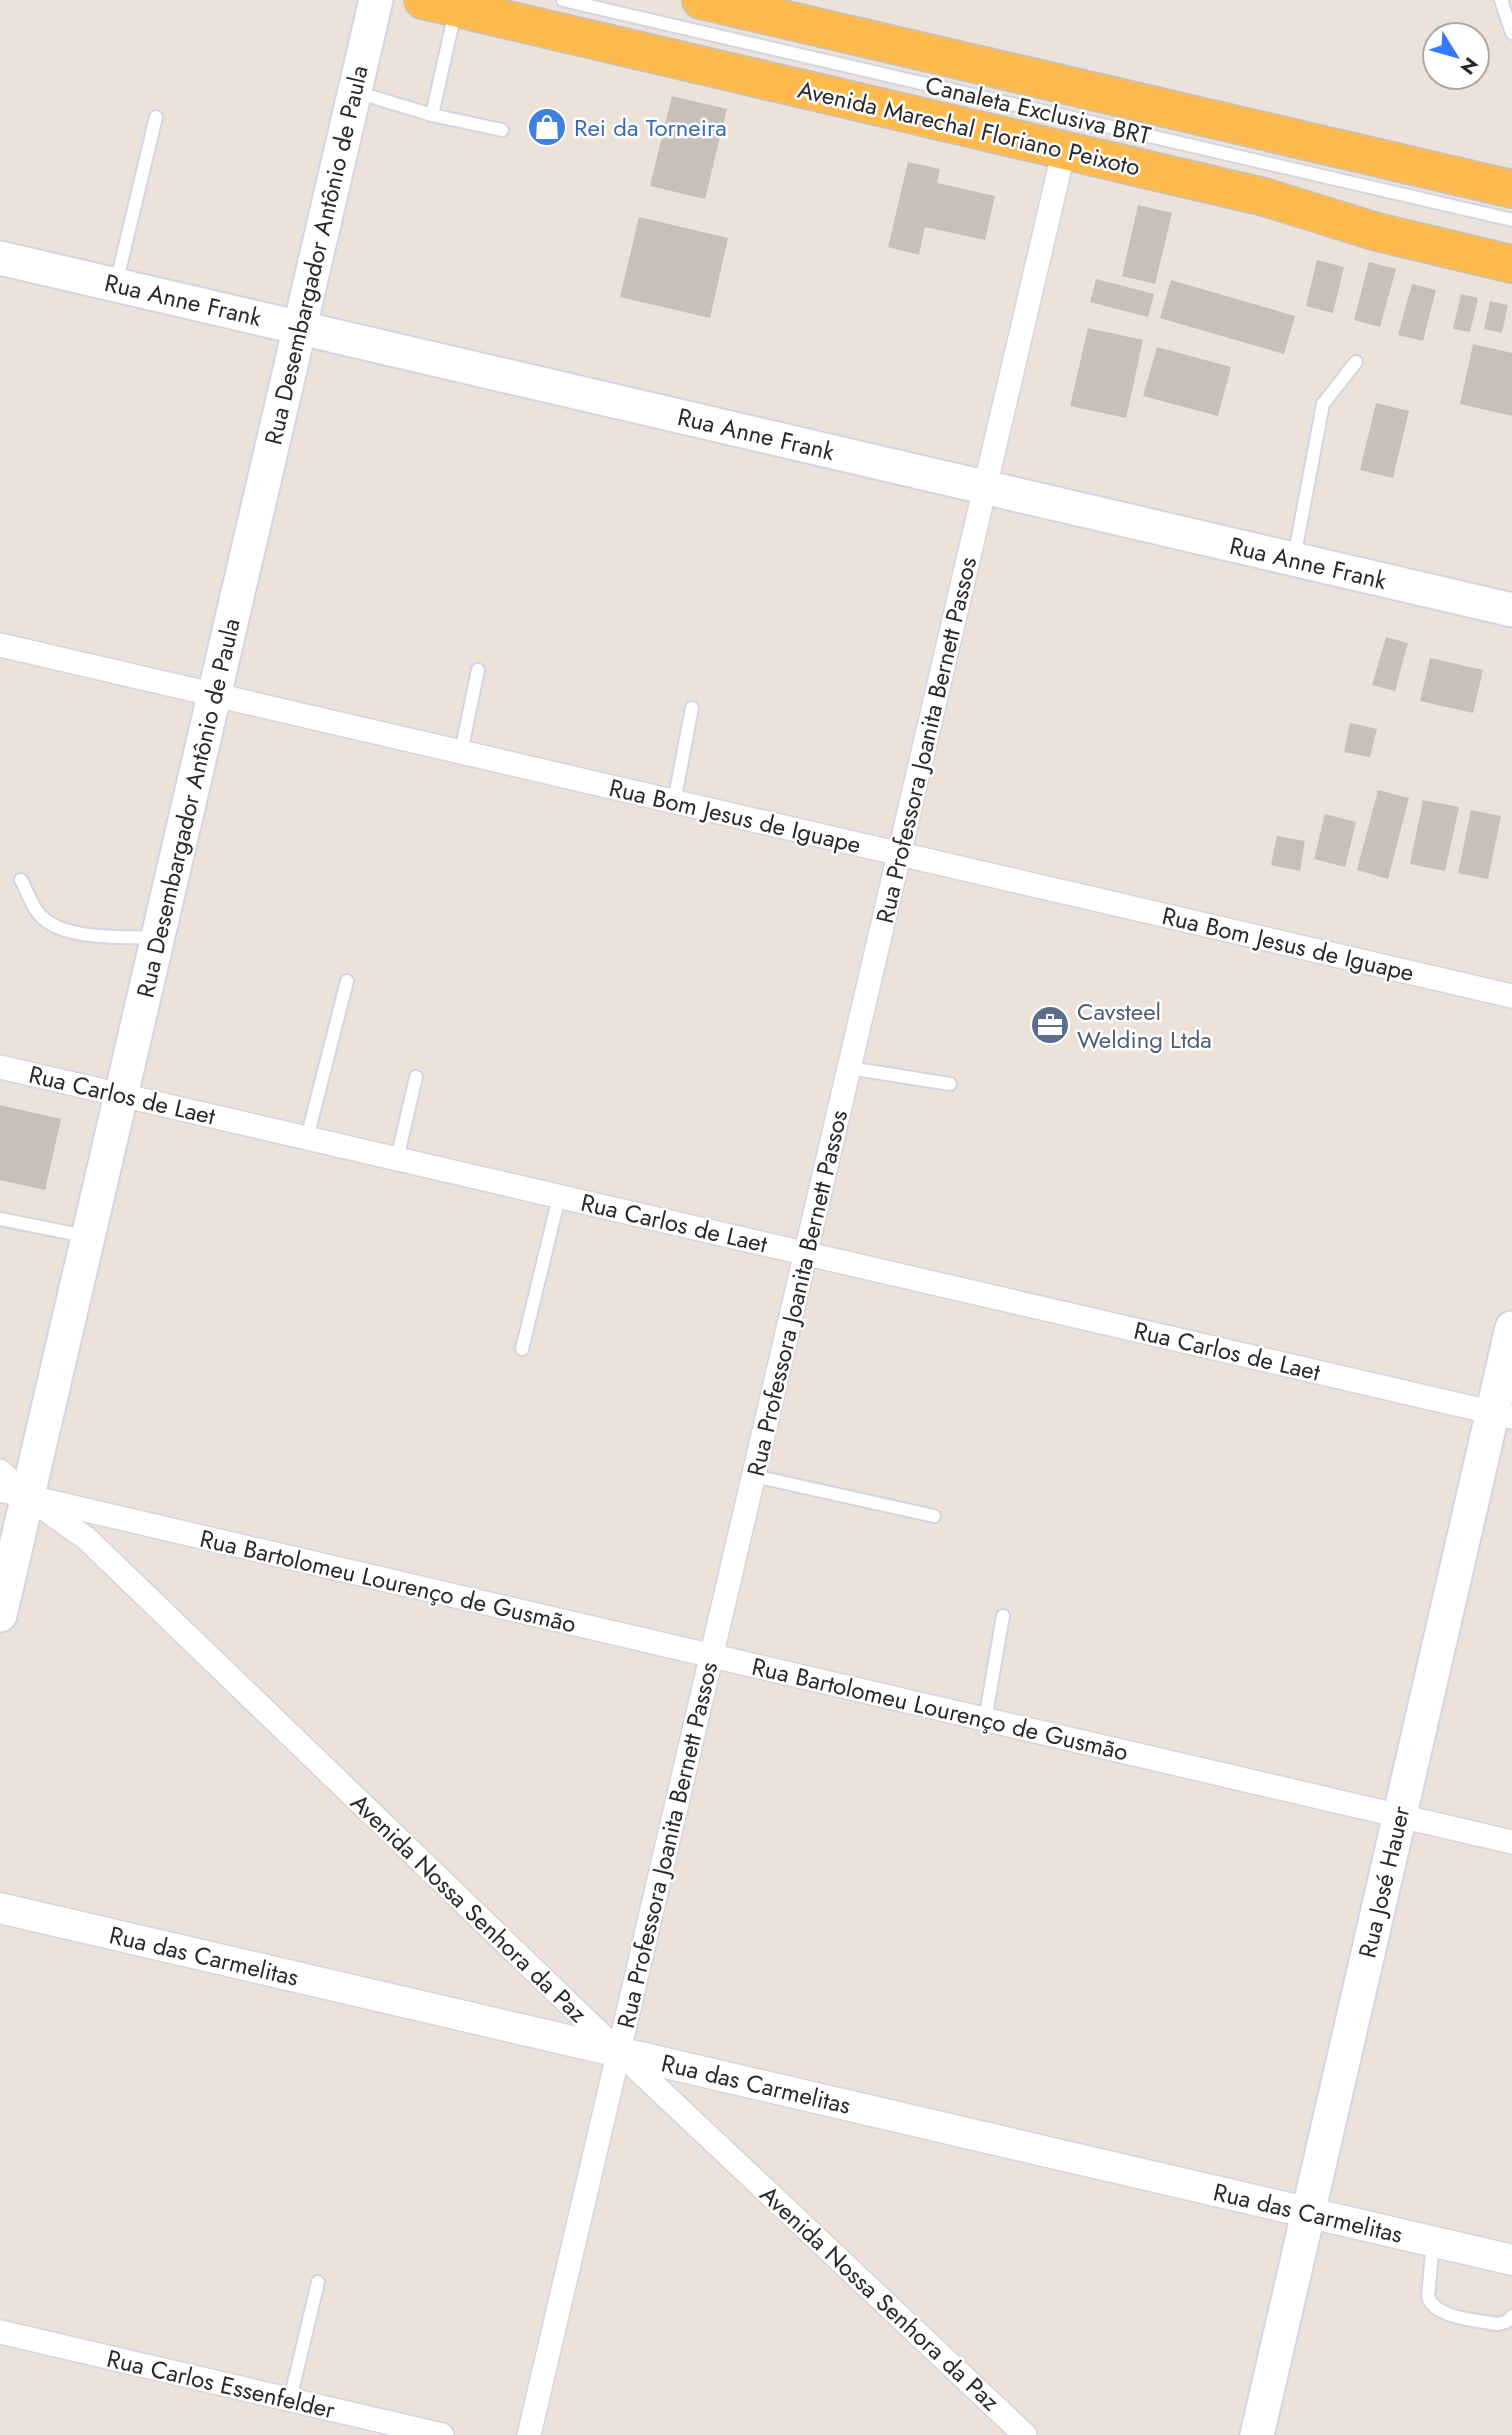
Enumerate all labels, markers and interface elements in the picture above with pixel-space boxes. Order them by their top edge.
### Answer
north arrow [1421,21,1491,91]
text: N [1454,52,1485,80]
street label: Rua Desembargador Antônio de Paula [255,62,377,448]
street label: Canaleta Exclusiva BRT [922,67,1154,153]
street label: Avenida Marechal Floriano Peixoto [794,72,1144,184]
shop icon: Rei da Torneira [526,106,568,148]
place label: Rei da Torneira [574,110,727,145]
street label: Rua Anne Frank [101,265,265,335]
street label: Rua Anne Frank [674,399,838,469]
street label: Rua Anne Frank [1226,528,1390,598]
street label: Rua Professora Joanita Bernett Passos [867,554,985,926]
street label: Rua Desembargador Antônio de Paula [127,615,249,1001]
street label: Rua Bom Jesus de Iguape [606,770,864,862]
street label: Rua Bom Jesus de Iguape [1159,898,1417,990]
place label: Cavsteel Welding Ltda [1077,994,1212,1057]
office icon: Cavsteel Welding Ltda [1029,1004,1071,1046]
street label: Rua Carlos de Laet [25,1057,219,1133]
street label: Rua Professora Joanita Bernett Passos [738,1107,856,1479]
street label: Rua Carlos de Laet [577,1185,771,1261]
street label: Rua Carlos de Laet [1130,1313,1324,1389]
street label: Rua Bartolomeu Lourenço de Gusmão [196,1521,580,1641]
street label: Rua Bartolomeu Lourenço de Gusmão [748,1649,1132,1769]
street label: Rua Professora Joanita Bernett Passos [608,1659,726,2031]
street label: Avenida Nossa Senhora da Paz [343,1785,595,2031]
street label: Rua José Hauer [1350,1802,1419,1961]
street label: Rua das Carmelitas [106,1917,302,1995]
street label: Rua das Carmelitas [658,2045,854,2123]
street label: Rua das Carmelitas [1210,2174,1406,2252]
street label: Avenida Nossa Senhora da Paz [752,2177,1008,2419]
street label: Rua Carlos Essenfelder [104,2341,339,2427]

